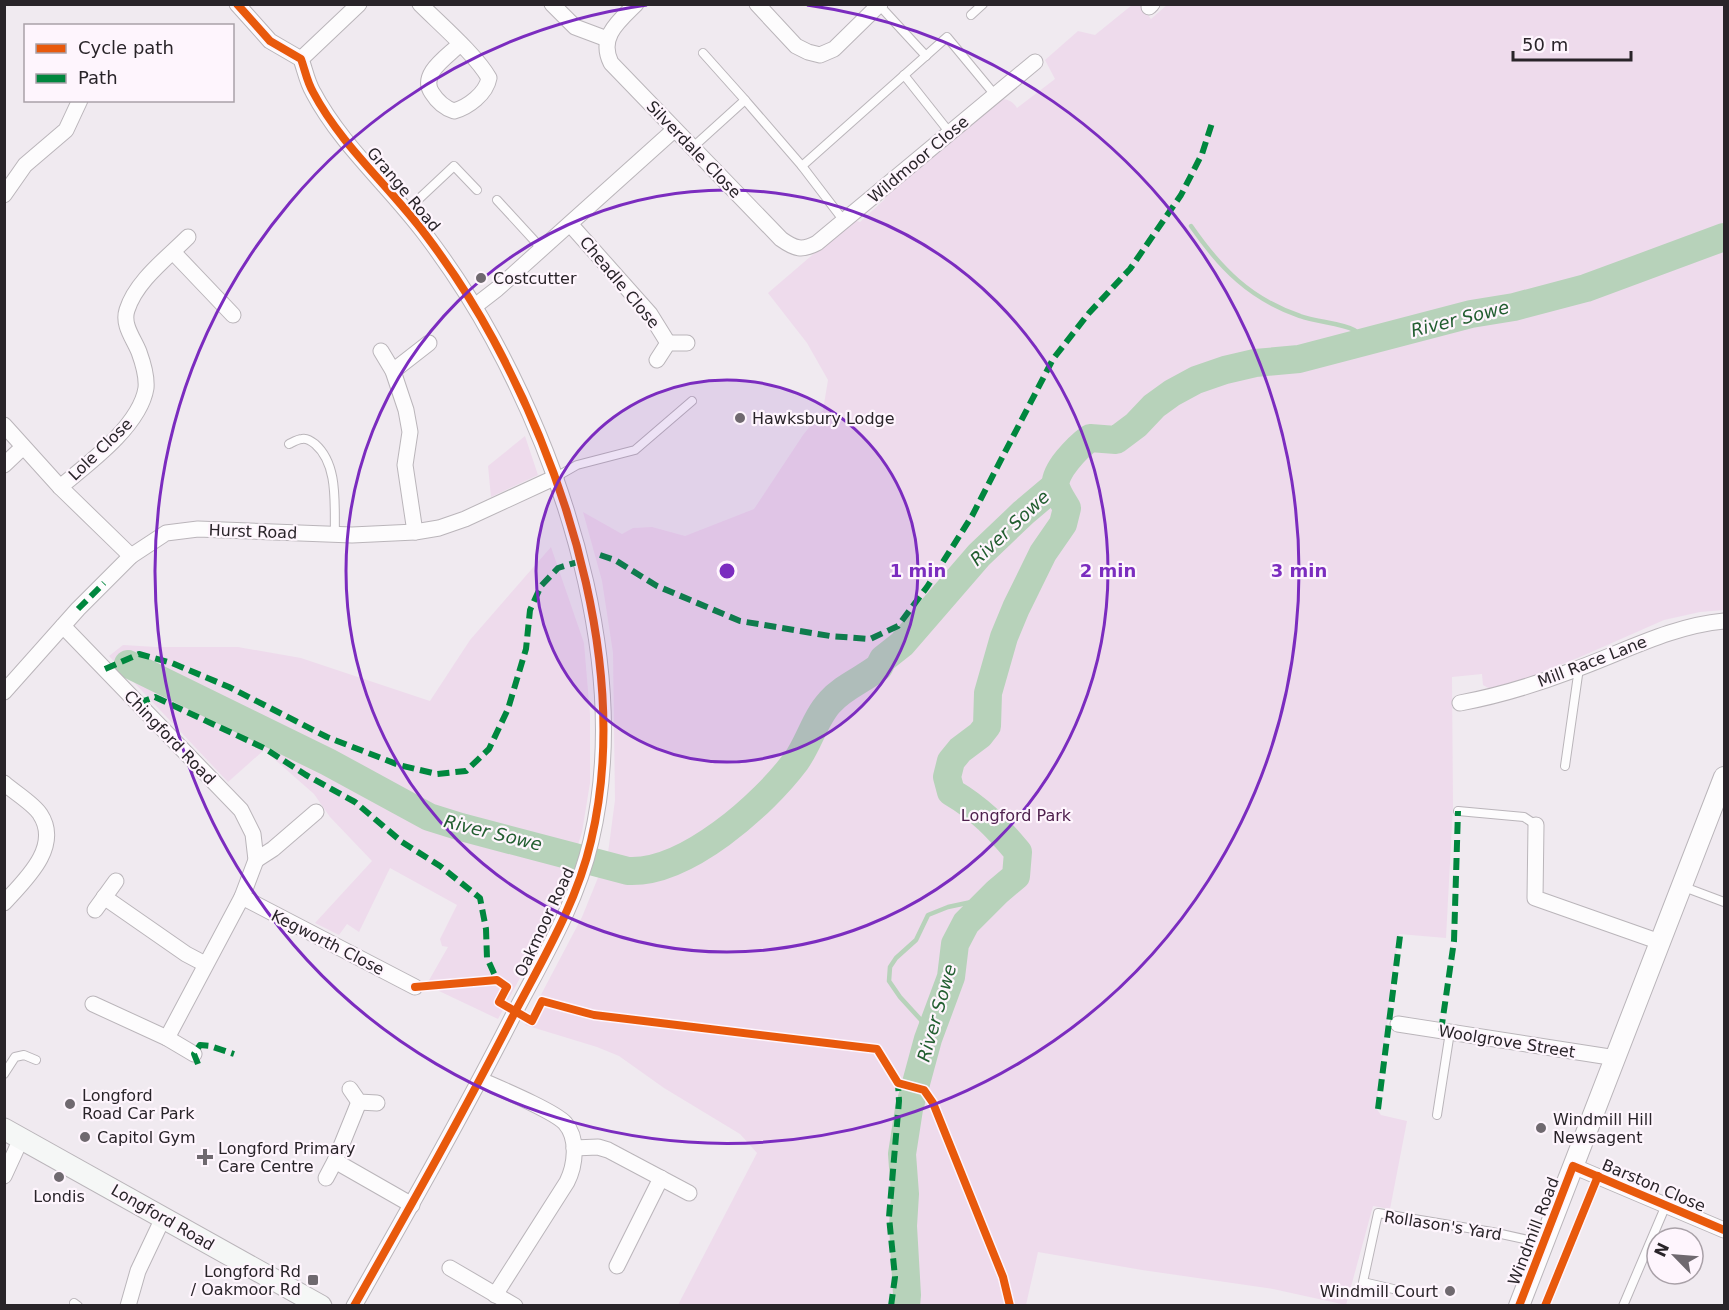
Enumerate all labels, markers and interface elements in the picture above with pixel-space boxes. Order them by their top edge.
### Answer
legend [24,24,234,102]
scale bar [1513,24,1632,62]
text: 50 m [1522,34,1568,55]
text: Cycle path [78,37,174,58]
text: Path [78,67,118,88]
street label: Silverdale Close [642,97,745,202]
street label: Wildmoor Close [864,112,972,207]
street label: Grange Road [363,143,444,235]
street label: Cheadle Close [576,233,664,332]
place label: Costcutter [493,269,577,288]
marker: Costcutter [474,271,488,285]
water label: River Sowe [1409,296,1511,341]
place label: Hawksbury Lodge [752,409,895,428]
marker: Hawksbury Lodge [733,411,747,425]
street label: Lole Close [64,414,136,484]
water label: River Sowe [966,486,1054,570]
street label: Hurst Road [208,520,298,543]
text: 1 min [890,560,946,581]
text: 2 min [1080,560,1136,581]
text: 3 min [1271,560,1327,581]
centre of rings [717,561,737,581]
street label: Mill Race Lane [1535,632,1649,691]
street label: Chingford Road [120,686,219,788]
park label: Longford Park [961,806,1072,825]
water label: River Sowe [442,810,544,855]
street label: Oakmoor Road [511,864,578,980]
street label: Kegworth Close [268,906,387,979]
water label: River Sowe [913,962,960,1064]
street label: Woolgrove Street [1437,1021,1577,1062]
place label: Longford Road Car Park [82,1086,195,1123]
marker: Longford Road Car Park [63,1097,77,1111]
place label: Windmill Hill Newsagent [1553,1110,1653,1147]
marker: Windmill Hill Newsagent [1534,1121,1548,1135]
place label: Capitol Gym [97,1128,196,1147]
marker: Capitol Gym [78,1130,92,1144]
place label: Longford Primary Care Centre [218,1139,356,1176]
marker: Longford Primary Care Centre [196,1148,214,1166]
street label: Barston Close [1599,1155,1708,1216]
marker: Londis [52,1170,66,1184]
street label: Windmill Road [1504,1174,1563,1288]
street label: Longford Road [108,1180,218,1255]
place label: Londis [33,1187,85,1206]
street label: Rollason's Yard [1383,1207,1503,1244]
north arrow [1645,1226,1705,1286]
text: N [1650,1240,1673,1260]
place label: Longford Rd / Oakmoor Rd [191,1262,301,1299]
marker: Longford Rd / Oakmoor Rd [306,1273,320,1287]
place label: Windmill Court [1320,1282,1438,1301]
marker: Windmill Court [1443,1284,1457,1298]

